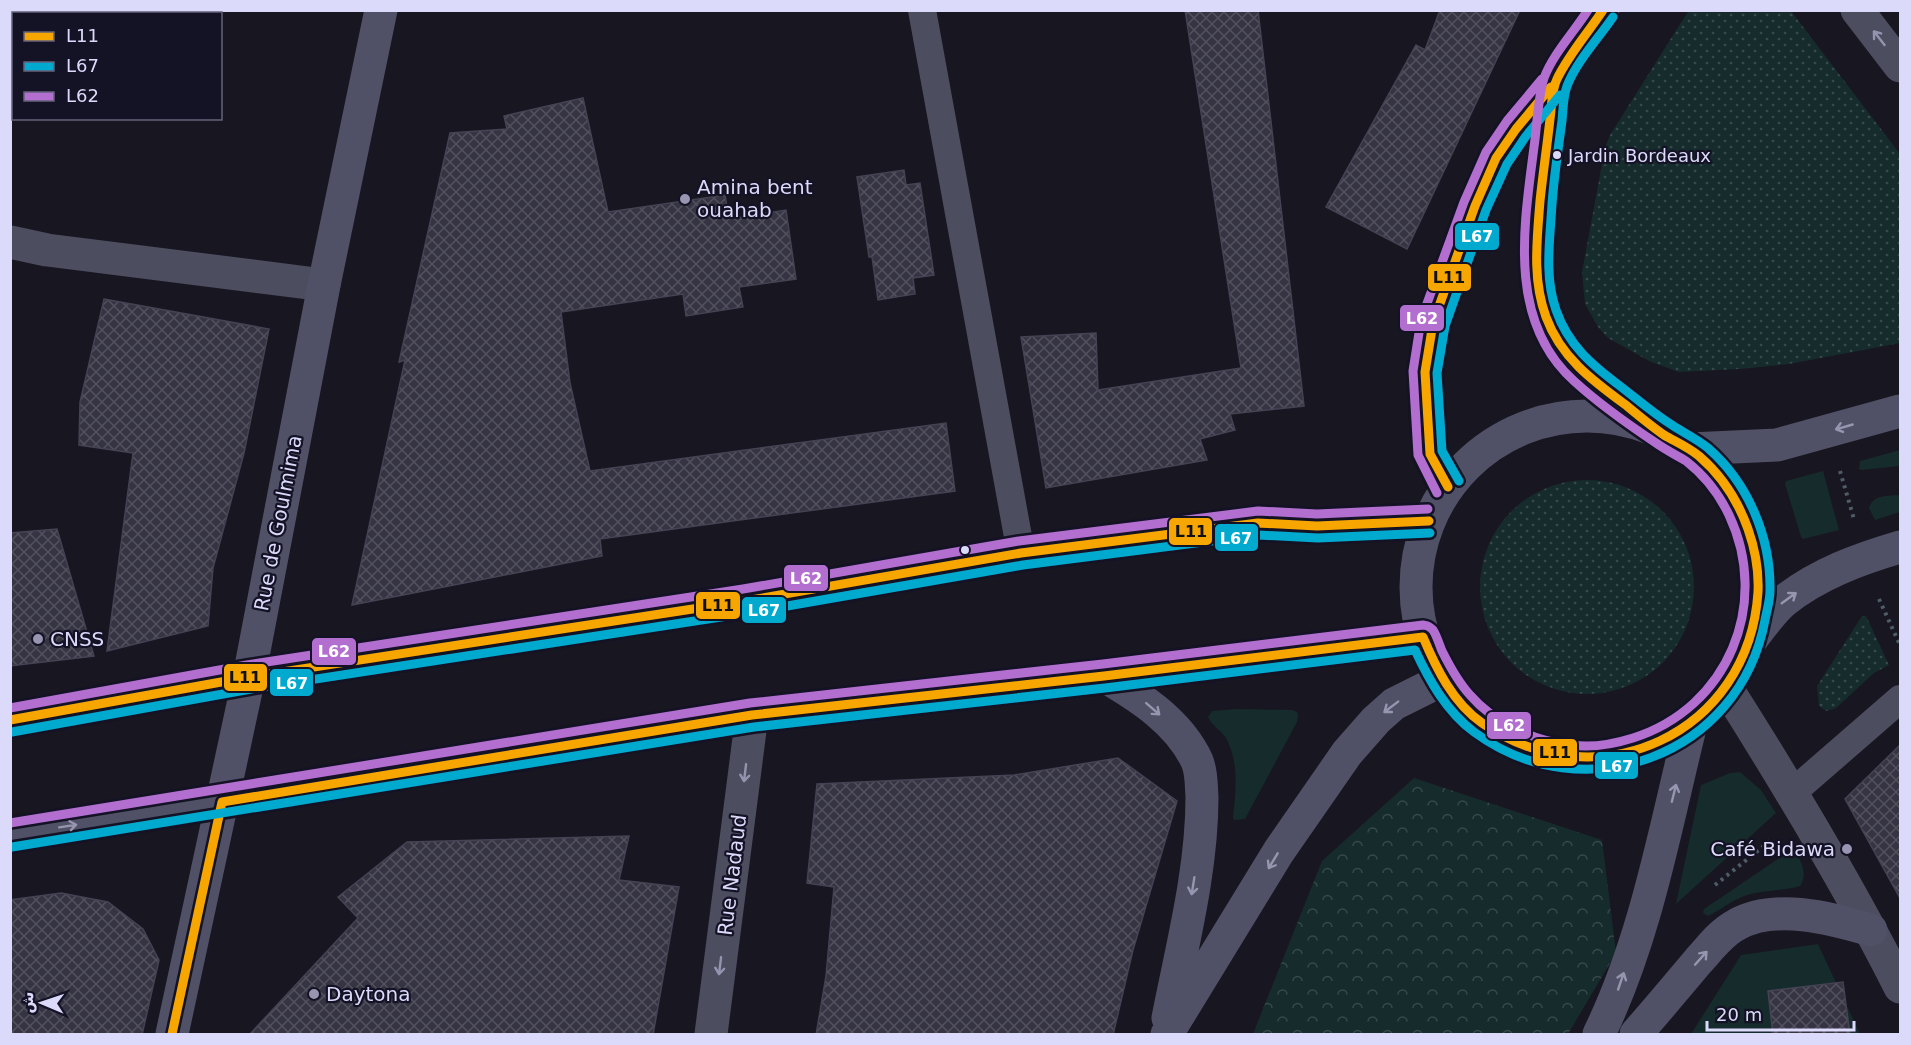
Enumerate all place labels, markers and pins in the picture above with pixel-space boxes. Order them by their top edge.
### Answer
place label: Jardin Bordeaux [1567,145,1711,166]
marker: Jardin Bordeaux [1551,149,1563,161]
place label: Amina bent ouahab [697,175,813,222]
marker: Amina bent ouahab [678,192,692,206]
unlabelled marker [959,544,971,556]
place label: CNSS [50,627,104,651]
marker: CNSS [31,632,45,646]
place label: Café Bidawa [1710,837,1835,861]
marker: Café Bidawa [1840,842,1854,856]
place label: Daytona [326,982,411,1006]
marker: Daytona [307,987,321,1001]

